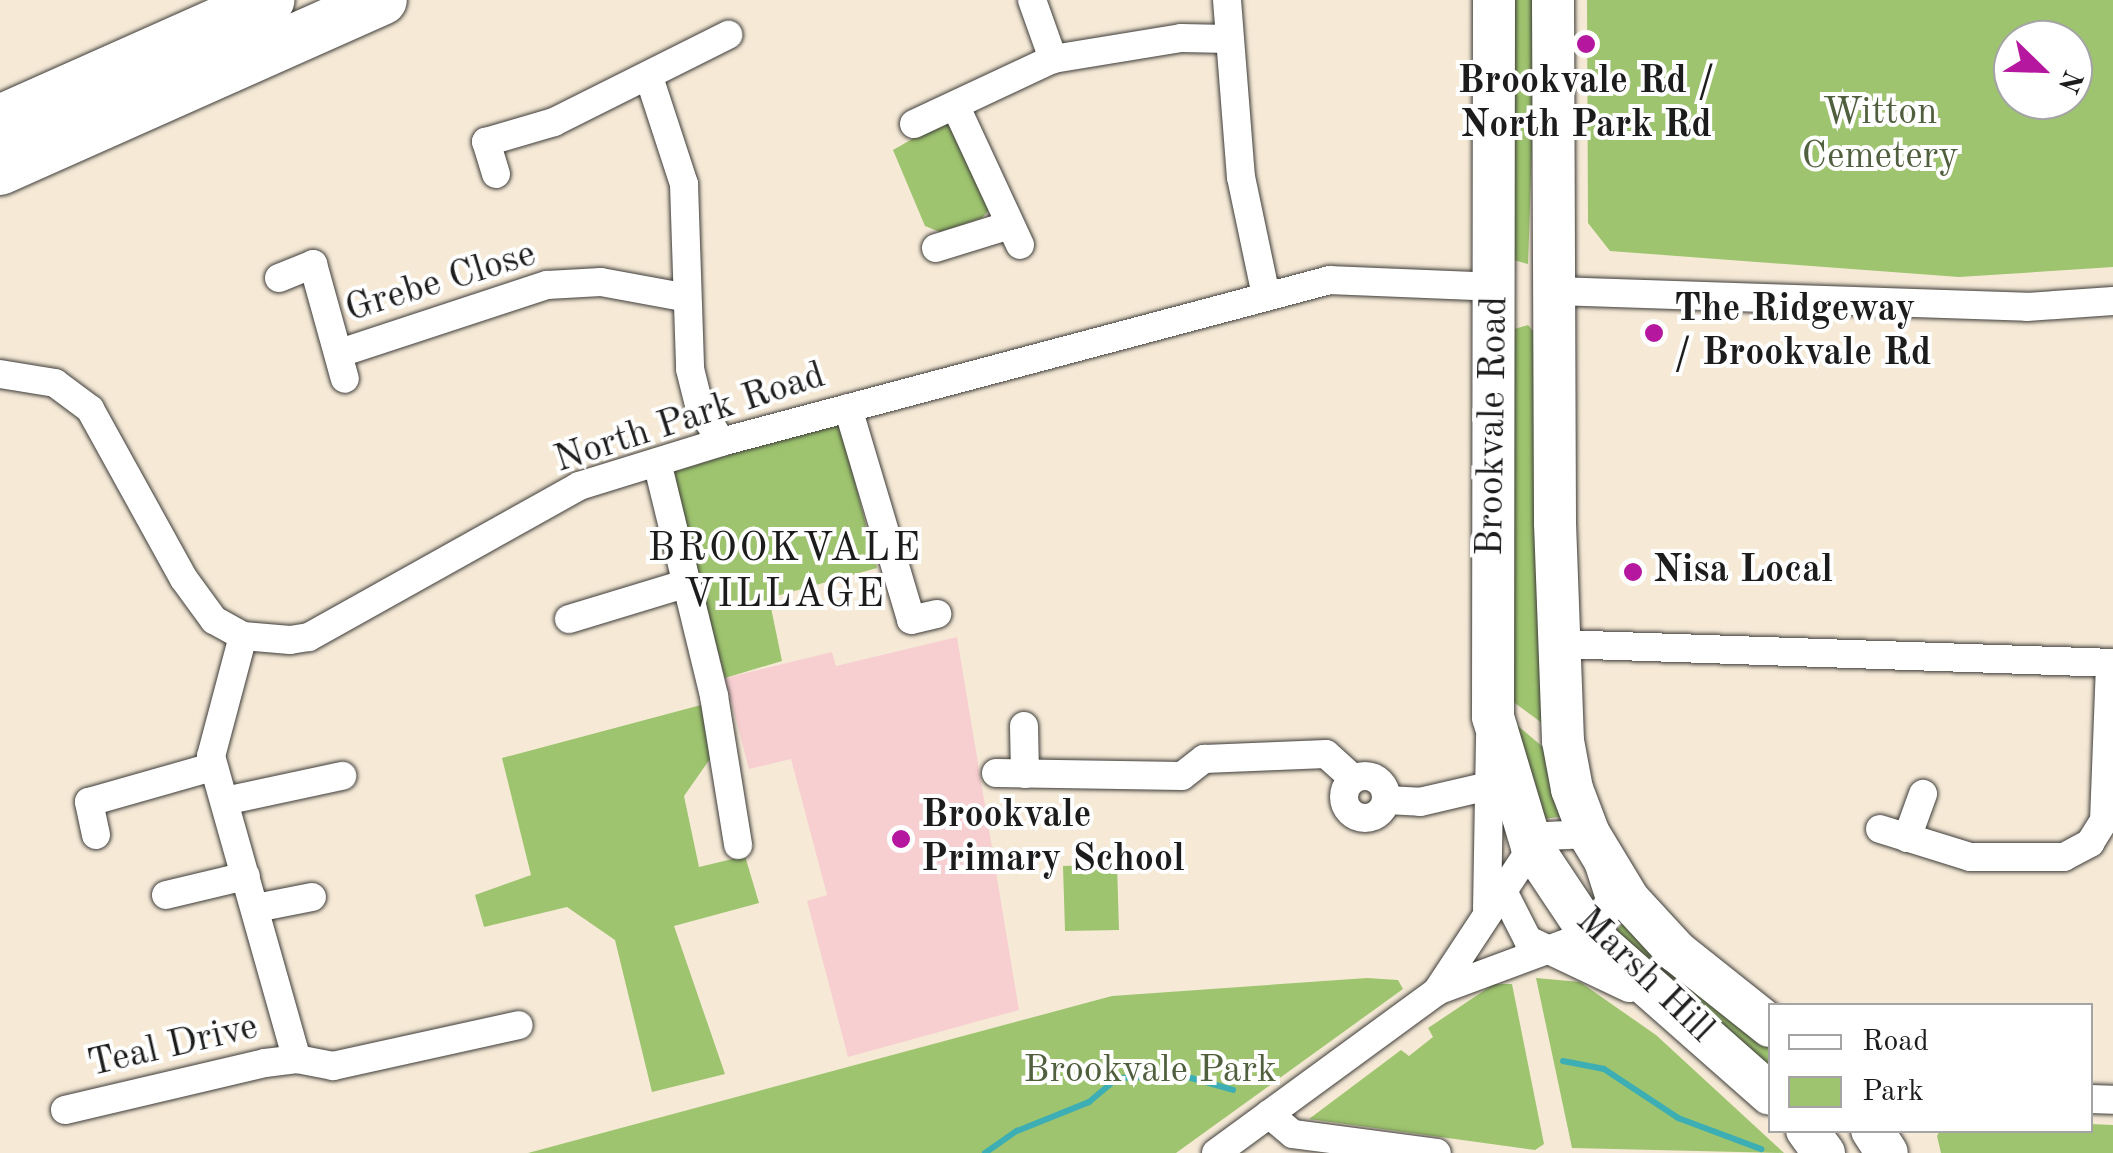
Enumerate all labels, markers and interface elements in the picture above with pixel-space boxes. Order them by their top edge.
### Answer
north arrow [1993,20,2093,120]
marker: Brookvale Rd / North Park Rd [1575,33,1597,55]
place label: Brookvale Rd / North Park Rd [1457,60,1715,150]
text: N [2052,66,2086,96]
park label: Witton Cemetery [1801,91,1959,180]
street label: Grebe Close [340,232,542,334]
place label: The Ridgeway / Brookvale Rd [1674,288,1931,378]
street label: Brookvale Road [1469,296,1519,556]
marker: The Ridgeway / Brookvale Rd [1643,322,1665,344]
street label: North Park Road [549,354,831,484]
district label: BROOKVALE VILLAGE [647,526,923,620]
place label: Nisa Local [1653,549,1833,595]
marker: Nisa Local [1622,561,1644,583]
place label: Brookvale Primary School [921,794,1185,884]
marker: Brookvale Primary School [890,828,912,850]
street label: Marsh Hill [1565,899,1723,1053]
legend [1768,1003,2093,1133]
street label: Teal Drive [84,1005,262,1089]
text: Road [1862,1027,1929,1057]
park label: Brookvale Park [1023,1049,1277,1095]
text: Park [1862,1077,1924,1107]

